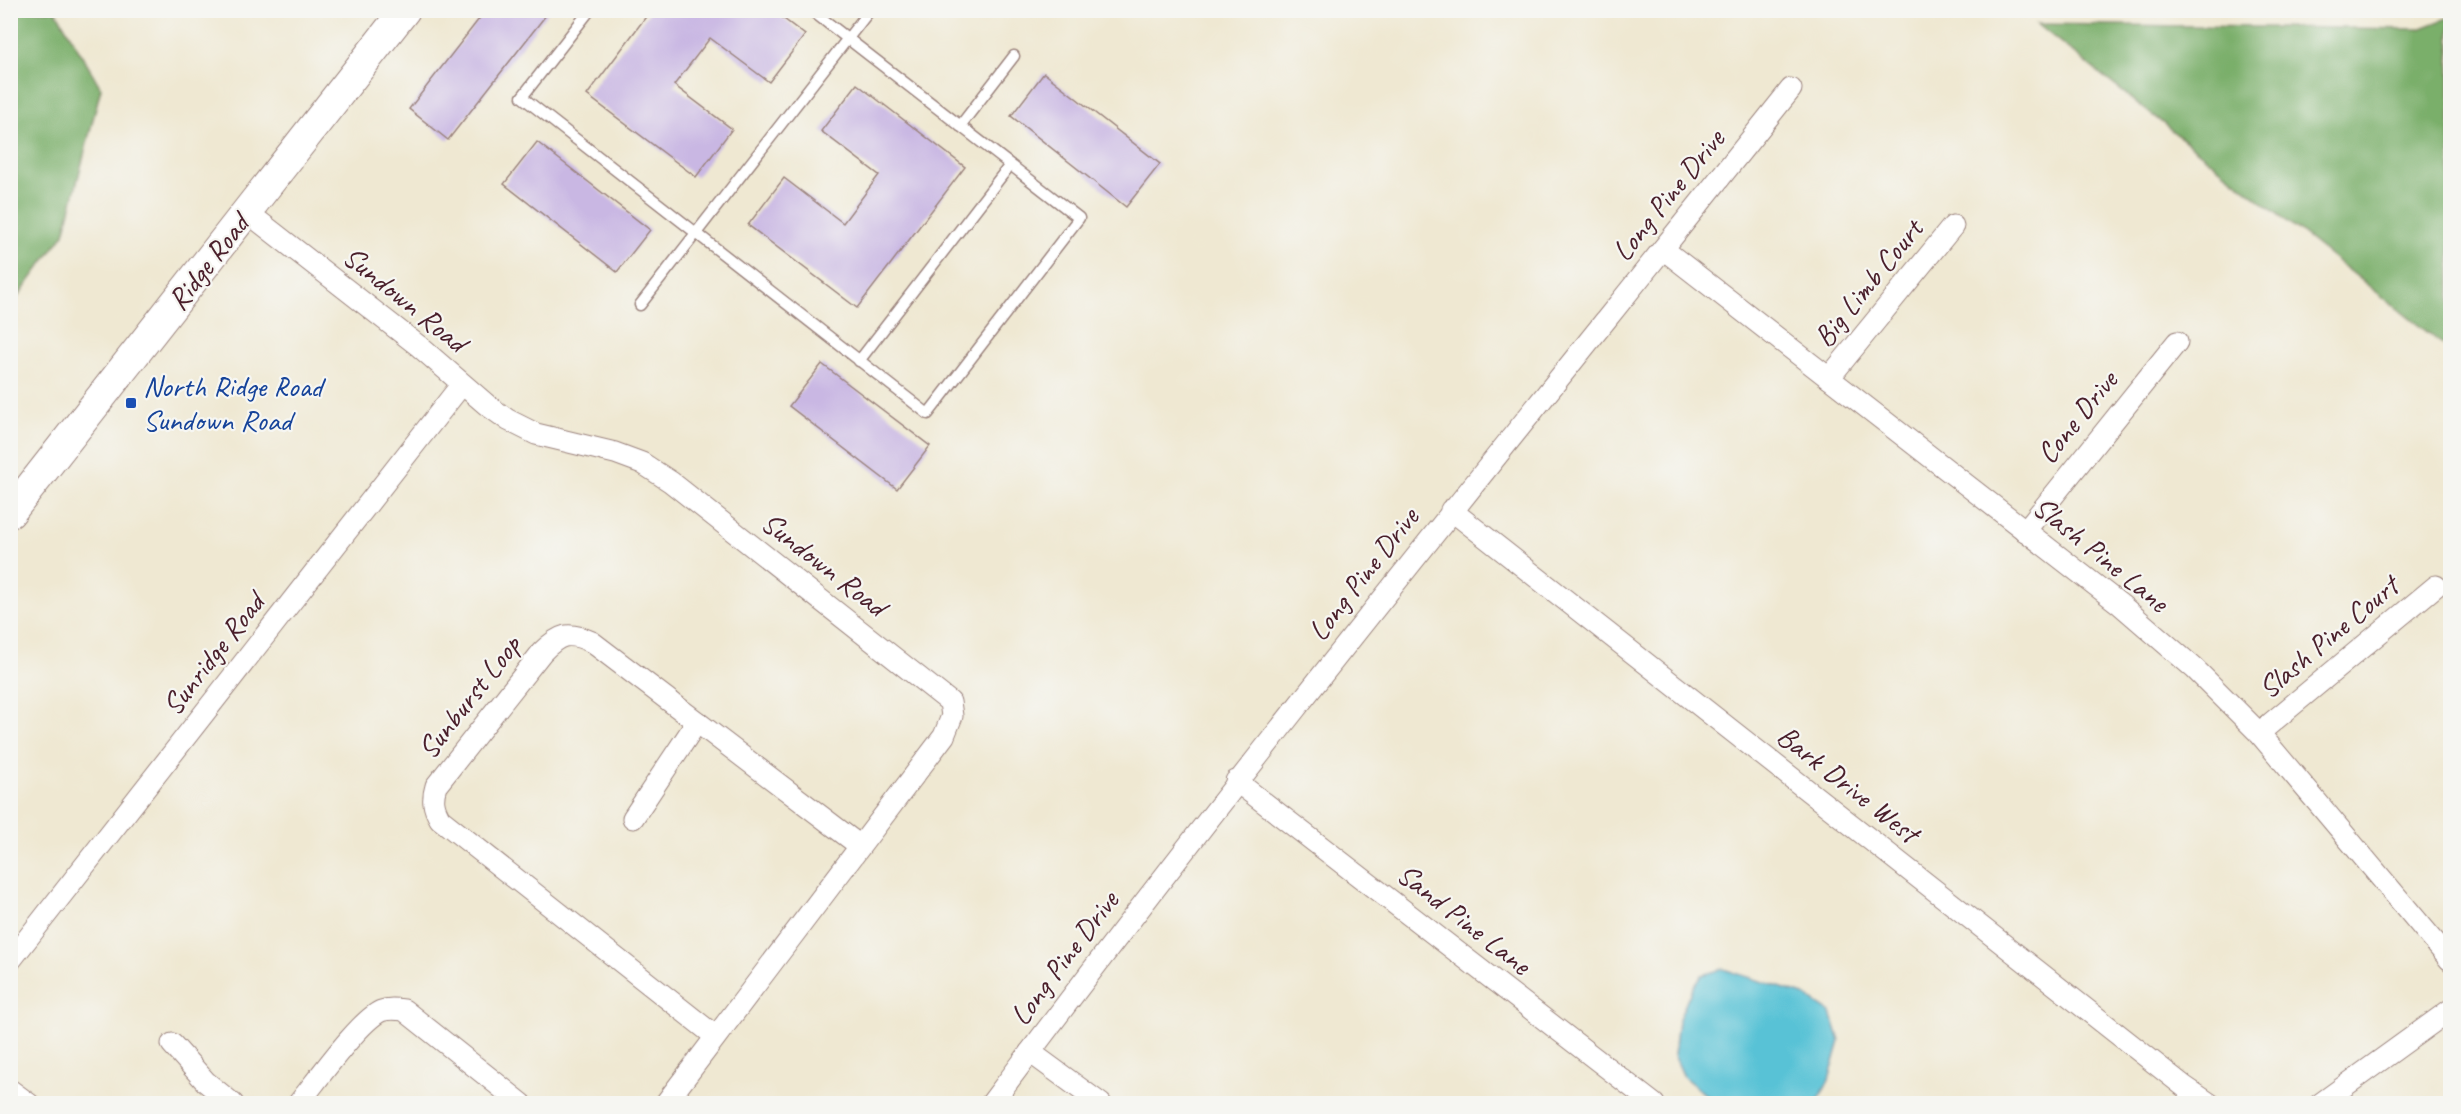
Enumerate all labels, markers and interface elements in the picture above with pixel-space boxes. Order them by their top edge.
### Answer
street label: Long Pine Drive [1603,120,1734,269]
street label: Ridge Road [159,203,260,318]
street label: Big Limb Court [1805,209,1933,355]
street label: Sundown Road [335,237,478,363]
street label: Cone Drive [2028,361,2127,471]
place label: North Ridge Road Sundown Road [143,367,326,439]
marker: North Ridge Road Sundown Road [124,396,138,410]
street label: Slash Pine Lane [2025,488,2178,622]
street label: Long Pine Drive [1299,498,1428,648]
street label: Sundown Road [754,503,898,627]
street label: Slash Pine Court [2250,565,2409,707]
street label: Sunridge Road [153,582,275,723]
street label: Sunburst Loop [409,626,530,766]
street label: Bark Drive West [1769,717,1930,854]
street label: Sand Pine Lane [1390,855,1540,984]
street label: Long Pine Drive [1001,881,1128,1033]

